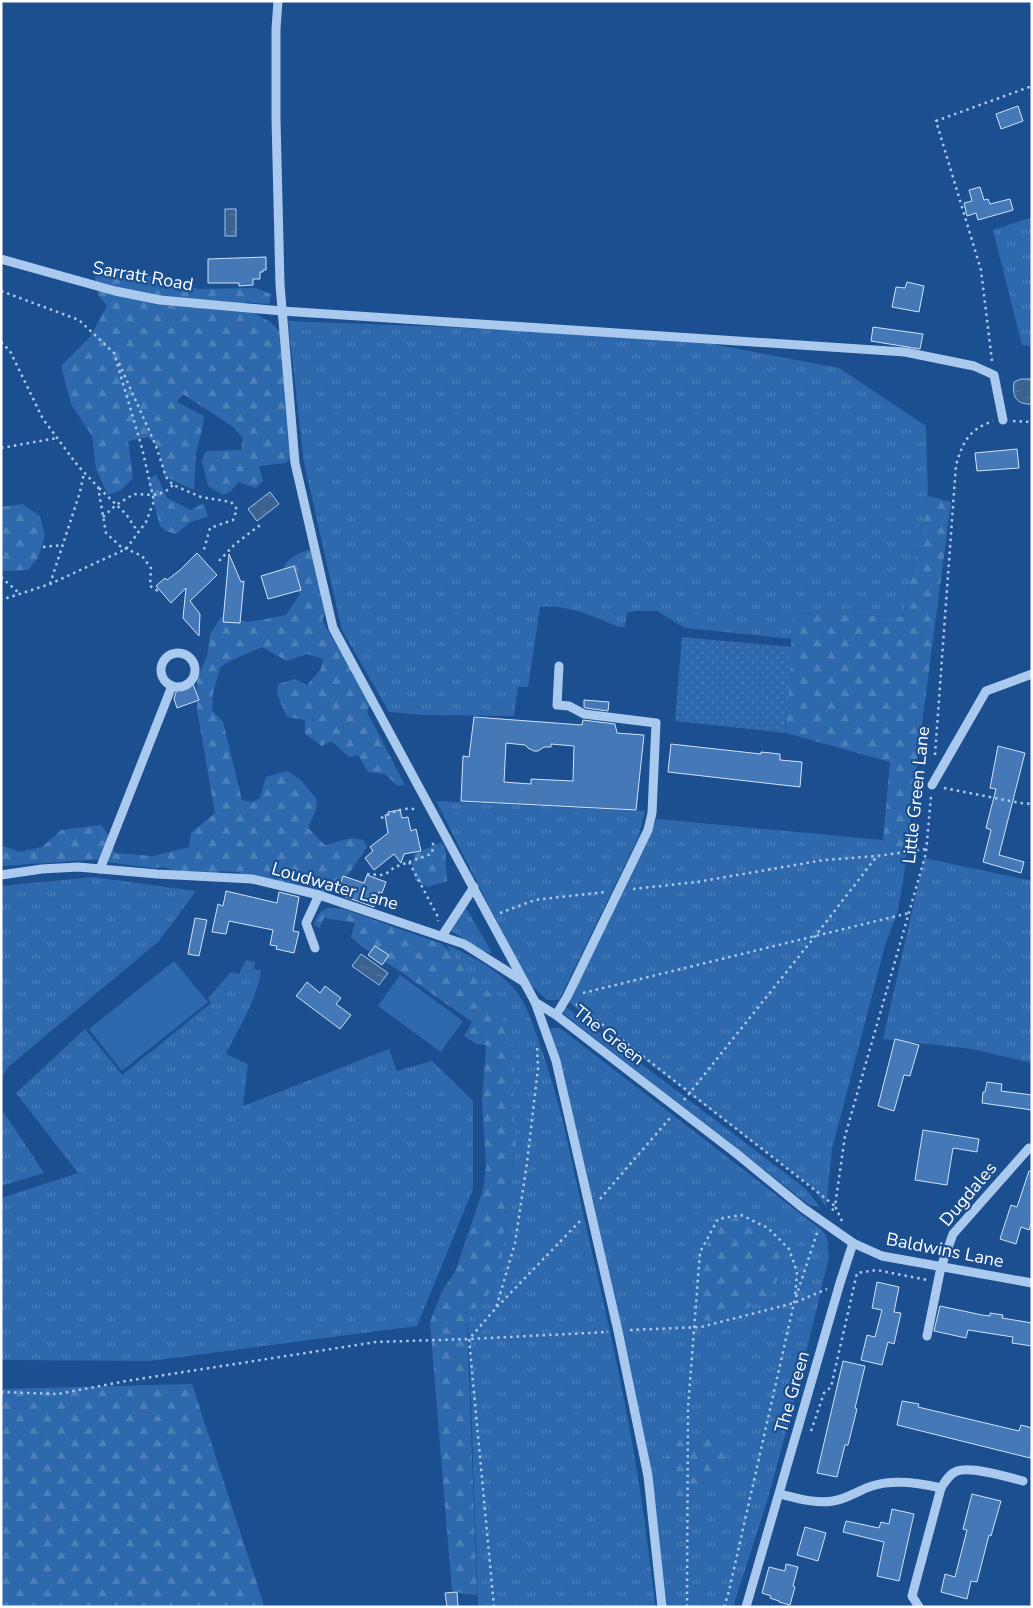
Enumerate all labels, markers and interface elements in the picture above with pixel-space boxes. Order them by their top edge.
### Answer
street label: Sarratt Road [91,255,195,297]
street label: Little Green Lane [897,725,935,865]
street label: Loudwater Lane [269,856,401,916]
street label: The Green [568,1000,650,1070]
street label: Dugdales [934,1157,1002,1231]
street label: Baldwins Lane [884,1227,1006,1273]
street label: The Green [769,1348,815,1436]

